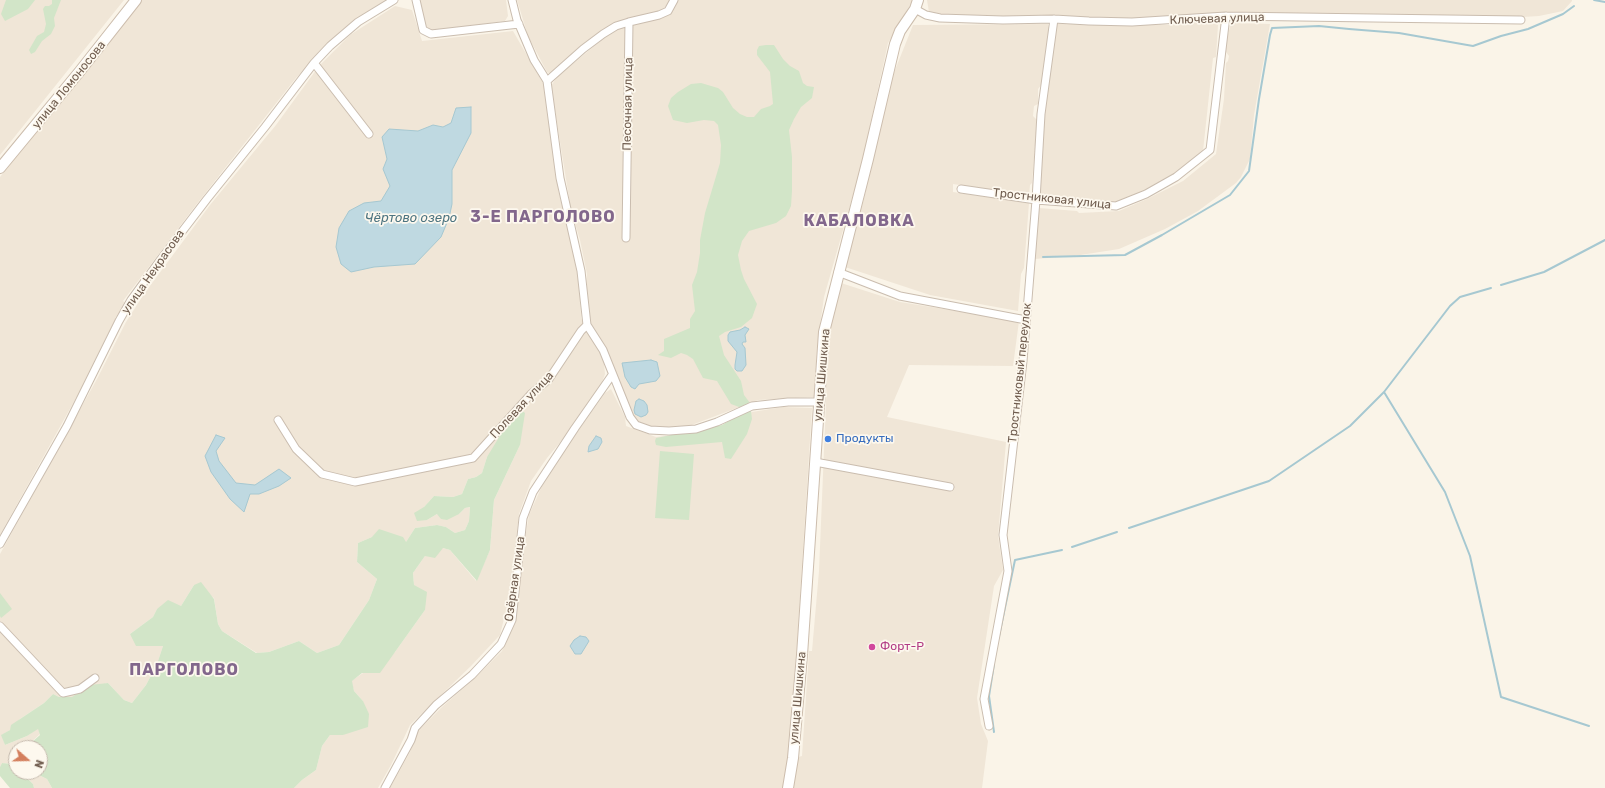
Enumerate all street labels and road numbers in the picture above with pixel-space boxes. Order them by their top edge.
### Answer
street label: Ключевая улица [1169,10,1265,28]
street label: улица Ломоносова [29,38,109,132]
street label: Песочная улица [620,57,636,151]
street label: Тростниковая улица [992,186,1112,212]
street label: улица Некрасова [118,227,188,317]
street label: Тростниковый переулок [1005,302,1035,444]
street label: улица Шишкина [811,328,833,422]
street label: Полевая улица [487,369,557,441]
street label: Озёрная улица [502,535,528,623]
street label: улица Шишкина [787,651,809,745]

